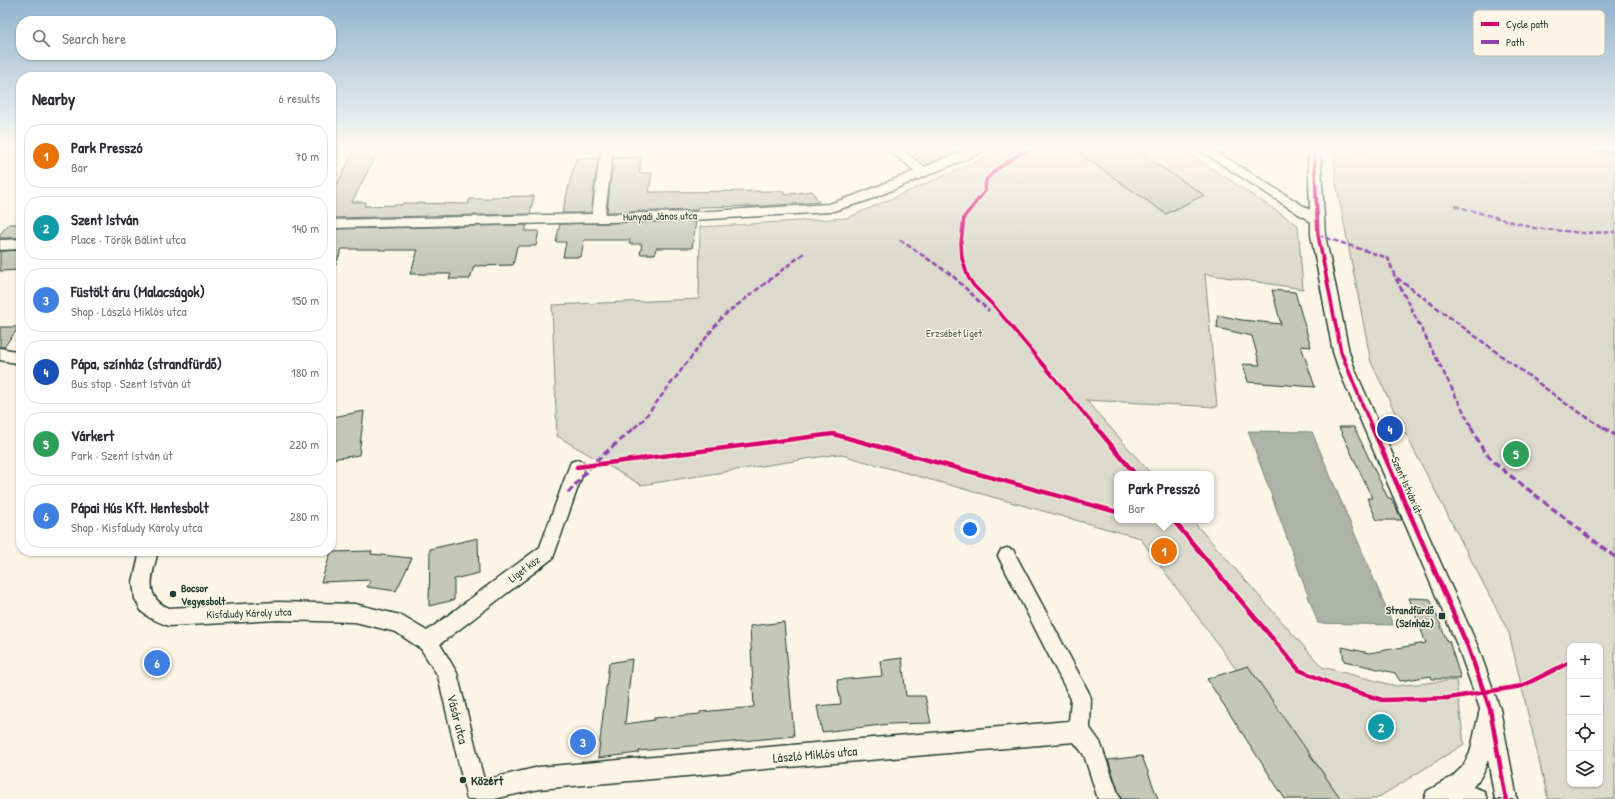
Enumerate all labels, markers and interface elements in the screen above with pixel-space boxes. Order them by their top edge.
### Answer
legend [1473,10,1605,56]
search box [16,16,336,60]
text: Cycle path [1506,17,1549,31]
icon: search [30,27,52,49]
text: Search here [62,28,126,49]
text: Path [1506,35,1524,49]
text: Nearby [32,87,75,110]
text: 6 results [279,89,320,107]
text: Park Presszó [71,137,143,158]
text: 1 [44,147,48,165]
text: 70 m [295,147,319,165]
text: Bar [71,158,88,176]
street label: Hunyadi János utca [623,208,698,224]
text: Szent István [71,209,139,230]
text: 2 [43,219,49,237]
text: 140 m [292,219,319,237]
text: Place · Török Bálint utca [71,230,186,248]
text: Füstölt áru (Malacságok) [71,281,205,302]
text: 3 [43,291,49,309]
text: 150 m [291,291,319,309]
text: Shop · László Miklós utca [71,302,187,320]
park label: Erzsébet liget [926,326,982,340]
text: Pápa, színház (strandfürdő) [71,353,222,374]
text: 4 [44,363,48,381]
text: 180 m [291,363,319,381]
text: Bus stop · Szent István út [71,374,191,392]
pin: 4 [1377,414,1403,444]
text: Várkert [71,425,114,446]
text: 5 [43,435,49,453]
text: 220 m [289,435,319,453]
pin: 5 [1503,439,1529,469]
text: Park · Szent István út [71,446,173,464]
street label: Szent István út [1388,455,1426,516]
popup [1114,471,1214,523]
text: Park Presszó [1128,478,1200,499]
text: Pápai Hús Kft. Hentesbolt [71,497,209,518]
text: Bar [1128,499,1145,517]
text: 6 [43,507,49,525]
text: 280 m [290,507,319,525]
text: Shop · Kisfaludy Károly utca [71,518,202,536]
your location [960,519,980,539]
pin: 1 [1151,536,1177,566]
street label: Liget köz [505,552,543,585]
place label: Bocsor Vegyesbolt [181,581,227,609]
marker: Bocsor Vegyesbolt [168,589,178,599]
place label: Strandfürdő (Színház) [1386,603,1435,630]
street label: Kisfaludy Károly utca [206,604,292,621]
marker: Strandfürdő (Színház) [1437,611,1447,621]
map controls [1567,643,1603,787]
button: + [1567,643,1603,679]
pin: 6 [144,648,170,678]
button: − [1567,679,1603,715]
street label: Vásár utca [443,692,473,746]
pin: 2 [1368,712,1394,742]
button: locate [1567,715,1603,751]
pin: 3 [570,727,596,757]
street label: László Miklós utca [772,741,858,767]
button: layers [1567,751,1603,787]
place label: Közért [471,771,504,789]
marker: Közért [458,775,468,785]

